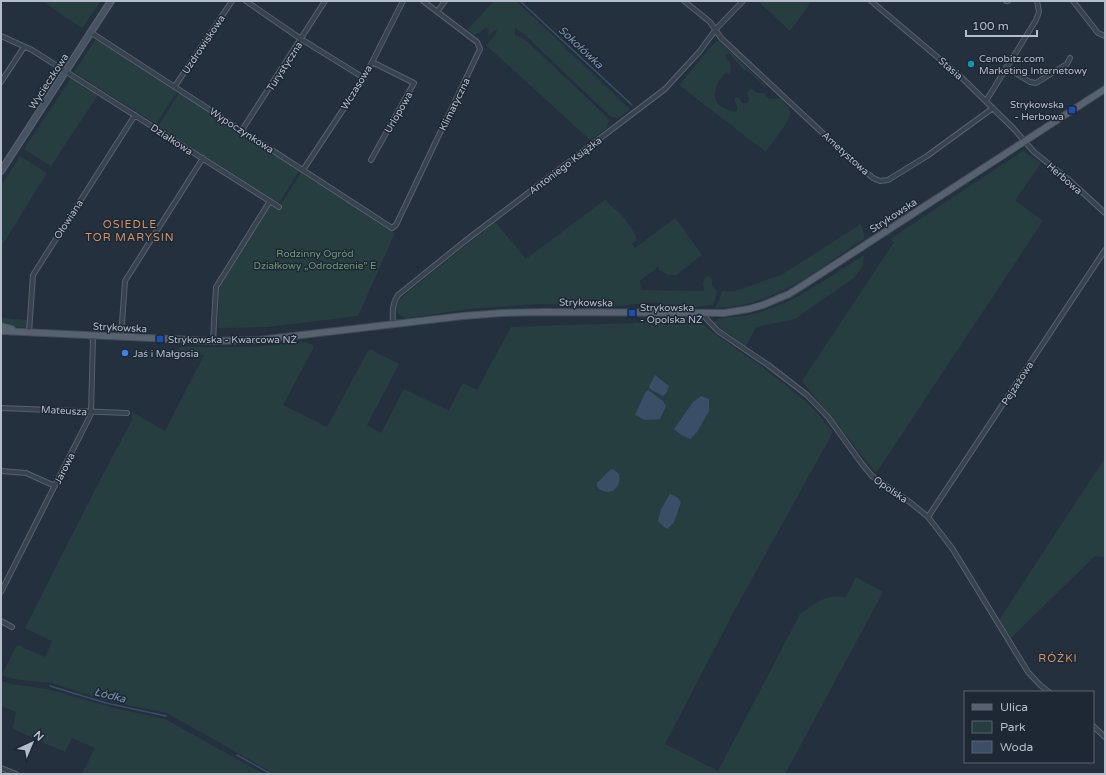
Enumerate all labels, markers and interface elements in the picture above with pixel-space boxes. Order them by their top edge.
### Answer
scale bar [966,12,1037,38]
street label: Uzdrowiskowa [180,13,228,76]
text: 100 m [972,19,1009,33]
water label: Sokołówka [556,23,606,72]
street label: Turystyczna [264,40,305,94]
street label: Wycieczkowa [26,51,71,112]
place label: Cenobitz.com Marketing Internetowy [979,53,1088,77]
street label: Stasia [936,55,965,83]
marker: Cenobitz.com Marketing Internetowy [966,59,976,69]
street label: Wczasowa [339,63,375,112]
street label: Klimatyczna [437,76,473,133]
street label: Urlopowa [382,90,415,135]
place label: Strykowska - Herbowa [1010,99,1064,123]
marker: Strykowska - Herbowa [1067,105,1077,115]
street label: Wypoczynkowa [207,106,276,156]
street label: Działkowa [148,122,195,158]
street label: Ametystowa [819,129,871,178]
street label: Antoniego Książka [527,135,604,197]
street label: Herbowa [1044,160,1084,197]
street label: Strykowska [868,196,919,236]
street label: Ołowiana [52,198,86,241]
district label: OSIEDLE TOR MARYSIN [85,218,175,244]
park label: Rodzinny Ogród Działkowy „Odrodzenie” E [254,248,376,272]
street label: Strykowska [559,297,613,309]
place label: Strykowska - Opolska NŻ [640,302,702,326]
marker: Strykowska - Opolska NŻ [627,308,637,318]
street label: Strykowska [93,321,147,335]
marker: Strykowska - Kwarcowa NŻ [155,334,165,344]
place label: Strykowska - Kwarcowa NŻ [168,334,297,346]
marker: Jaś i Małgosia [120,348,130,358]
place label: Jaś i Małgosia [133,348,199,360]
street label: Pejzażowa [999,359,1036,408]
street label: Mateusza [41,404,87,418]
street label: Jarowa [52,451,78,486]
street label: Opolska [871,474,910,506]
district label: RÓŻKI [1038,651,1078,665]
water label: Łódka [93,685,128,706]
legend [964,691,1094,763]
text: Ulica [1000,700,1028,714]
text: Park [1000,720,1026,734]
north arrow [12,723,52,763]
text: N [31,728,46,744]
text: Woda [1000,740,1033,754]

